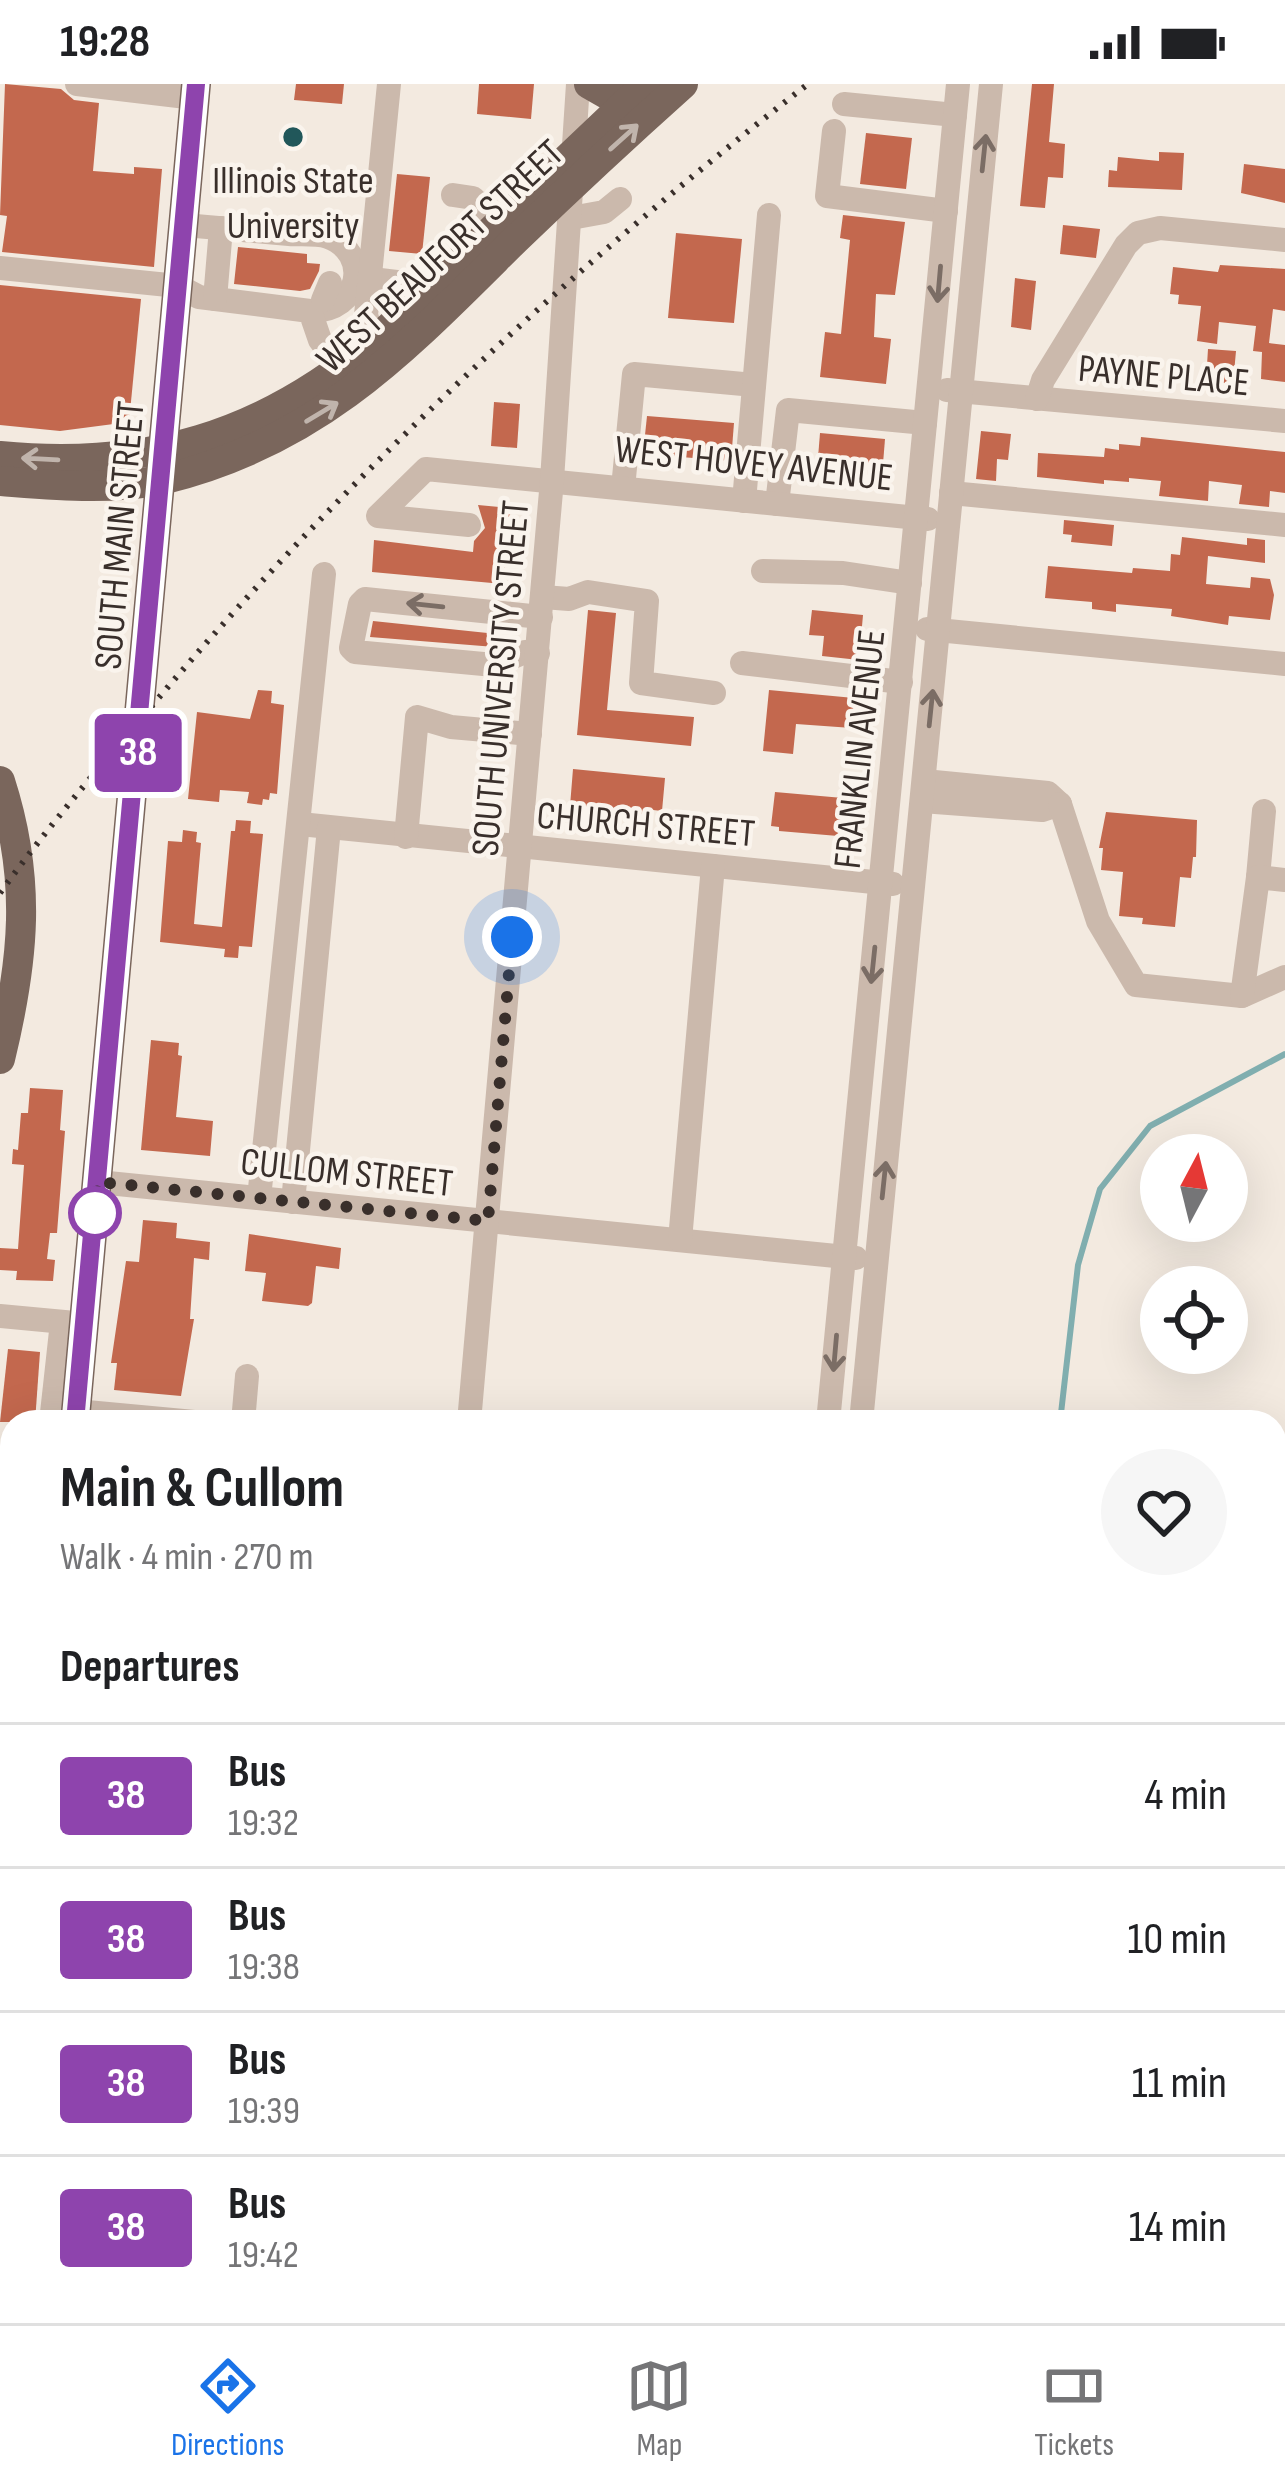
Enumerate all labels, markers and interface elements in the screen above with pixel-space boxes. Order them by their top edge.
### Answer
text: 19:28 [60,15,150,70]
marker: Illinois State University [280,124,306,150]
one-way arrow [608,124,638,151]
street label: WEST BEAUFORT STREET [307,130,574,383]
one-way arrow [973,134,996,173]
place label: Illinois State University [212,158,374,250]
one-way arrow [927,264,950,303]
street label: PAYNE PLACE [1076,346,1251,407]
street label: SOUTH MAIN STREET [85,399,156,671]
one-way arrow [304,400,339,424]
street label: WEST HOVEY AVENUE [612,427,895,502]
one-way arrow [22,447,61,470]
street label: SOUTH UNIVERSITY STREET [463,498,540,858]
one-way arrow [406,593,445,616]
street label: FRANKLIN AVENUE [825,627,896,871]
one-way arrow [920,690,943,729]
line badge: 38 [84,714,192,792]
text: 38 [119,727,157,778]
street label: CHURCH STREET [535,793,757,858]
your location [482,907,542,967]
one-way arrow [861,945,884,984]
north arrow [1140,1134,1248,1242]
map controls [1140,1134,1248,1374]
street label: CULLOM STREET [238,1139,455,1208]
one-way arrow [873,1161,896,1200]
unlabelled marker [70,1188,120,1238]
button: locate [1140,1266,1248,1374]
one-way arrow [823,1333,846,1372]
button: heart [1101,1449,1227,1575]
text: Main & Cullom [60,1455,344,1523]
text: Walk · 4 min · 270 m [60,1534,314,1581]
text: Departures [60,1640,239,1695]
text: Bus [228,1745,286,1800]
text: 4 min [1145,1768,1227,1823]
text: 38 [107,1770,145,1821]
text: 19:32 [228,1800,299,1847]
text: Bus [228,1889,286,1944]
text: 10 min [1128,1912,1227,1967]
text: 38 [107,1914,145,1965]
text: 19:38 [228,1944,300,1991]
text: Bus [228,2033,286,2088]
text: 11 min [1132,2056,1227,2111]
text: 38 [107,2058,145,2109]
text: 19:39 [228,2088,300,2135]
text: Bus [228,2177,286,2232]
text: 14 min [1129,2200,1227,2255]
text: 38 [107,2202,145,2253]
text: 19:42 [228,2232,299,2279]
tab: Directions [171,2353,284,2465]
tab: Map [626,2353,692,2465]
tab: Tickets [1034,2353,1114,2465]

